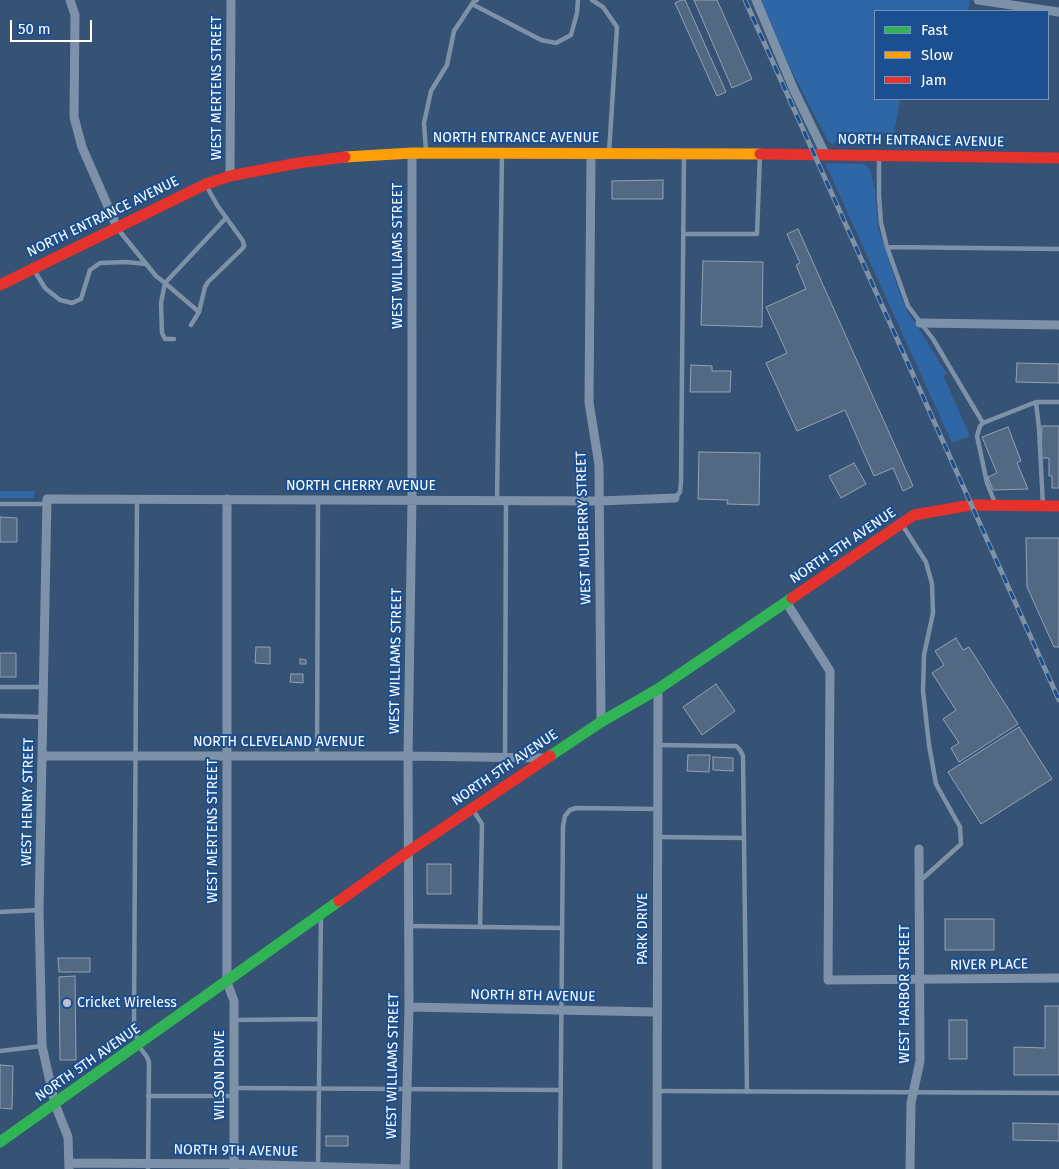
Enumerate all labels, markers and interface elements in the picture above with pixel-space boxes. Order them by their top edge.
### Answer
scale bar [12,10,95,42]
legend [874,10,1049,100]
street label: WEST MERTENS STREET [209,16,225,160]
text: 50 m [18,20,51,38]
text: Fast [921,21,948,39]
text: Slow [921,46,953,64]
text: Jam [921,71,947,89]
street label: NORTH ENTRANCE AVENUE [433,130,599,146]
street label: NORTH ENTRANCE AVENUE [838,131,1004,151]
street label: NORTH ENTRANCE AVENUE [24,173,182,261]
street label: WEST WILLIAMS STREET [390,183,406,329]
street label: WEST MULBERRY STREET [573,451,595,605]
street label: NORTH CHERRY AVENUE [286,478,436,494]
street label: NORTH 5TH AVENUE [787,504,899,588]
street label: WEST WILLIAMS STREET [386,588,406,734]
street label: NORTH 5TH AVENUE [449,726,561,810]
street label: NORTH CLEVELAND AVENUE [193,734,365,750]
street label: WEST HENRY STREET [18,738,38,866]
street label: WEST MERTENS STREET [205,759,221,903]
street label: PARK DRIVE [635,893,651,965]
street label: WEST HARBOR STREET [897,925,913,1063]
street label: RIVER PLACE [950,956,1028,974]
street label: NORTH 8TH AVENUE [470,987,596,1005]
street label: WEST WILLIAMS STREET [383,993,403,1139]
place label: Cricket Wireless [77,995,177,1011]
marker: Cricket Wireless [61,997,73,1009]
street label: NORTH 5TH AVENUE [32,1020,144,1106]
street label: WILSON DRIVE [212,1030,228,1120]
street label: NORTH 9TH AVENUE [173,1142,299,1160]

